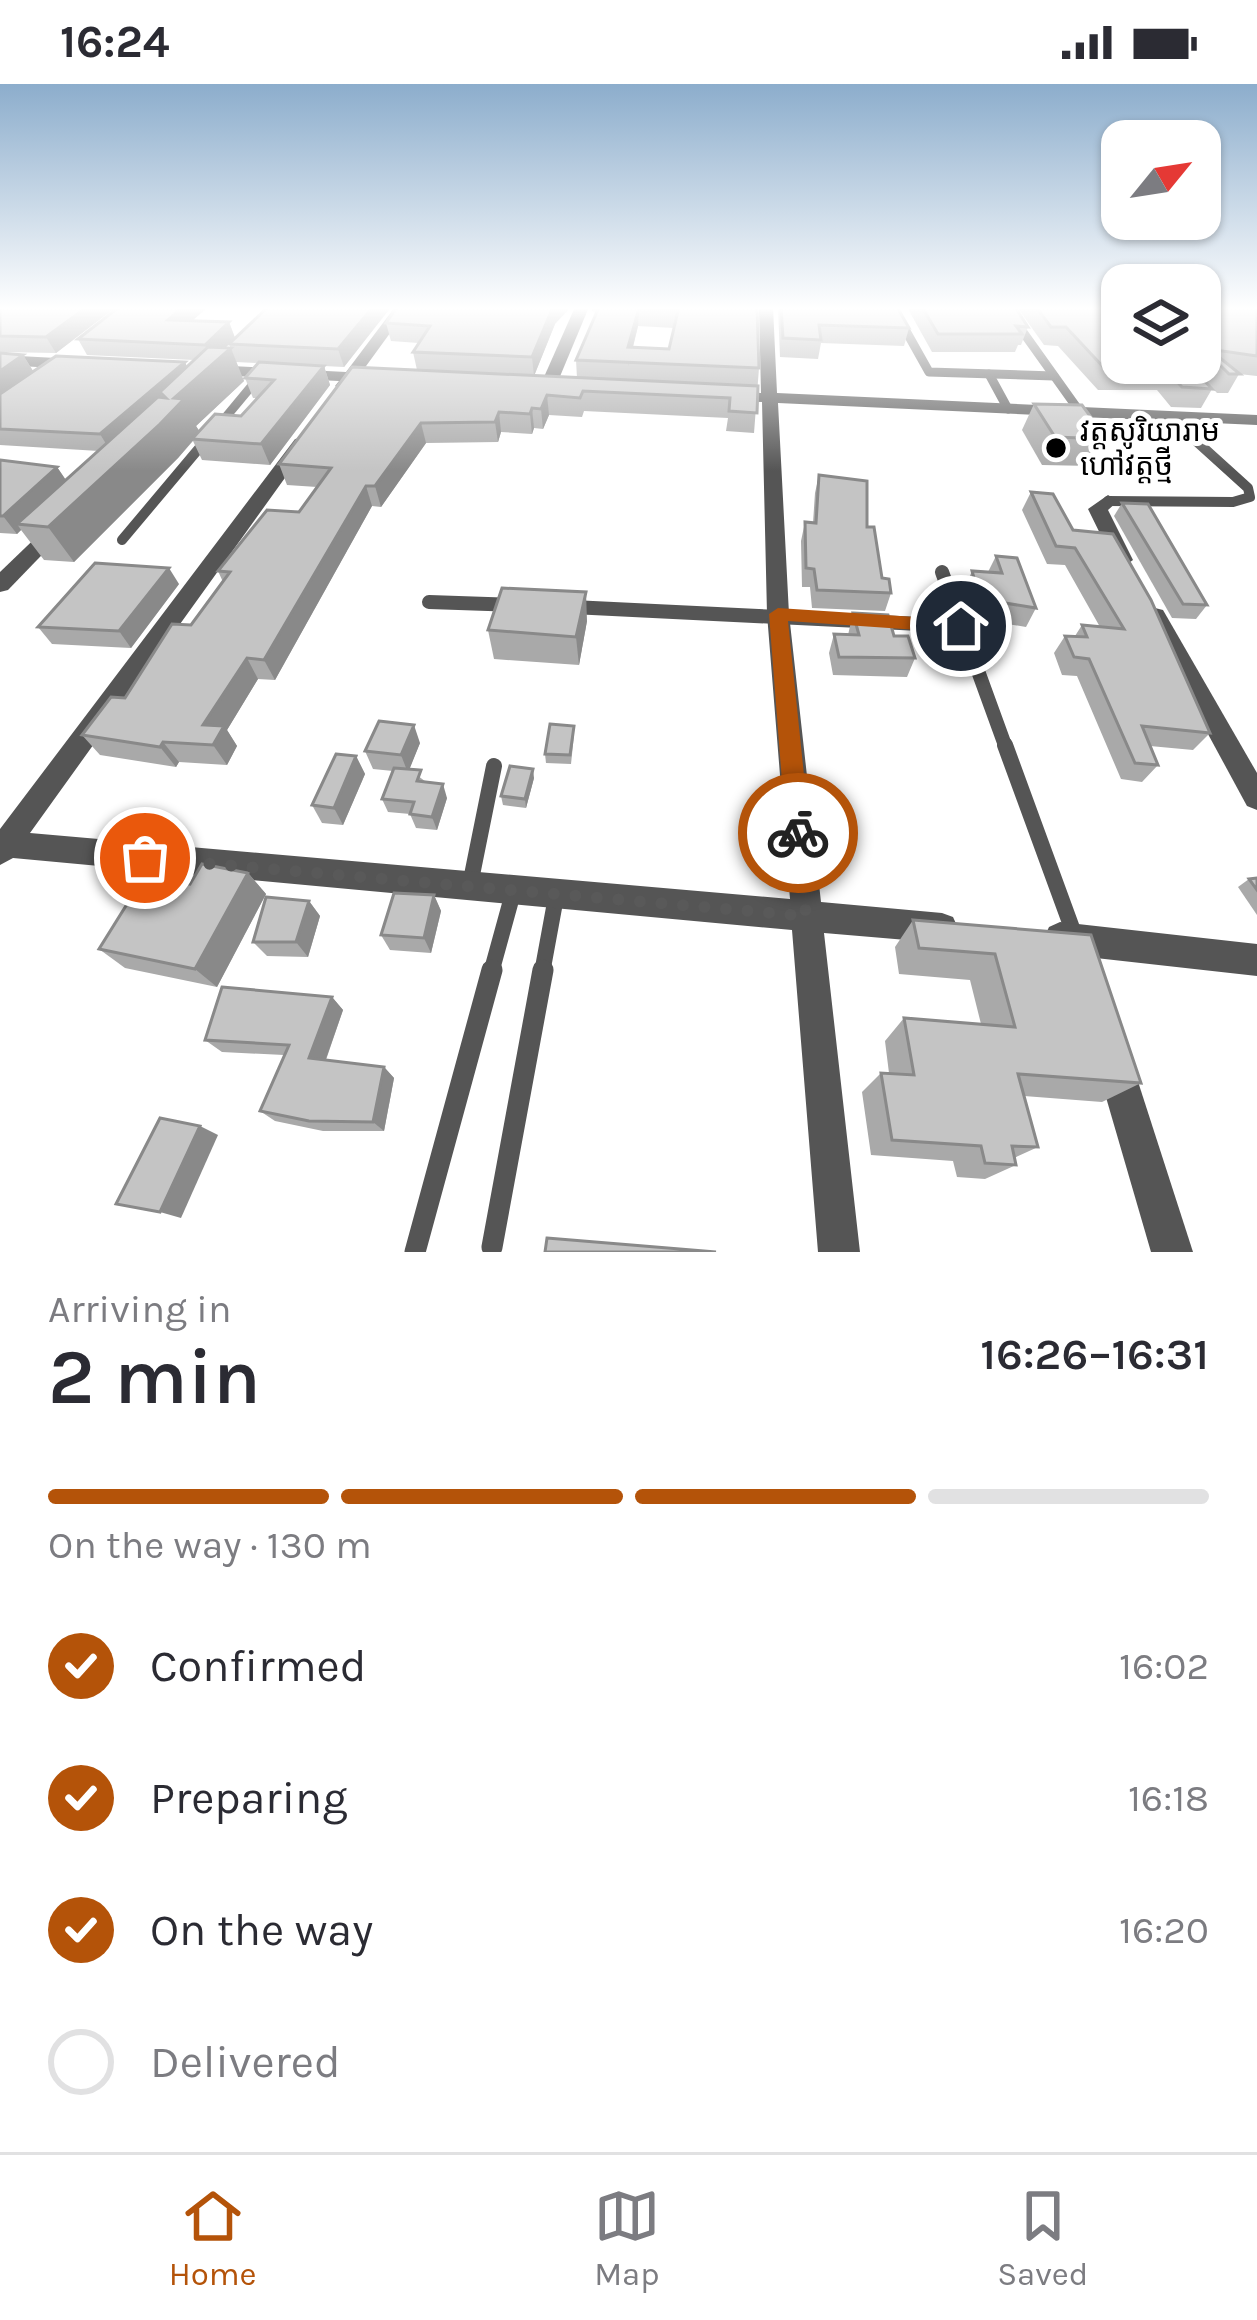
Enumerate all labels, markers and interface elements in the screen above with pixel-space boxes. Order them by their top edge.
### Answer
text: 16:24 [60,16,170,68]
north arrow [1101,120,1221,240]
map controls [1101,120,1221,384]
button: layers [1101,264,1221,384]
place label: វត្តសូរិយារាម ហៅវត្តថ្មី [1080,413,1220,484]
marker: វត្តសូរិយារាម ហៅវត្តថ្មី [1043,435,1069,461]
pin [910,575,1012,677]
icon: home [928,593,994,659]
courier [738,773,858,893]
icon: bike [765,800,831,866]
pin [94,807,196,909]
icon: bag [112,825,178,891]
text: Arriving in [48,1286,231,1332]
text: 16:26–16:31 [980,1328,1209,1380]
text: 2 min [48,1331,261,1423]
text: On the way · 130 m [48,1522,372,1568]
icon: check [48,1633,114,1699]
text: Confirmed [150,1640,366,1692]
text: 16:02 [1119,1643,1209,1689]
icon: check [48,1765,114,1831]
text: Preparing [150,1772,348,1824]
text: 16:18 [1128,1775,1209,1821]
icon: check [48,1897,114,1963]
text: On the way [150,1904,373,1956]
text: 16:20 [1119,1907,1209,1953]
text: Delivered [150,2036,341,2088]
tab: Home [169,2183,257,2293]
tab: Map [594,2183,660,2293]
tab: Saved [997,2183,1088,2293]

